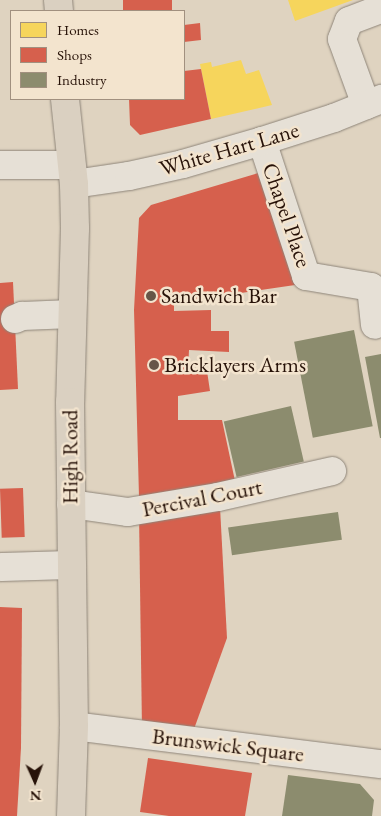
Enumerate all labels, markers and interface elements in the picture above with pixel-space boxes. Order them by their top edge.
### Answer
legend [10,10,185,100]
text: Homes [57,20,99,39]
text: Shops [57,45,92,64]
text: Industry [57,70,107,89]
street label: White Hart Lane [156,116,302,182]
street label: Chapel Place [257,159,317,271]
place label: Sandwich Bar [161,283,277,309]
marker: Sandwich Bar [145,290,157,302]
place label: Bricklayers Arms [164,352,306,378]
marker: Bricklayers Arms [148,359,160,371]
street label: High Road [57,410,83,504]
street label: Percival Court [140,473,264,523]
street label: Brunswick Square [151,723,305,767]
north arrow [10,756,60,806]
text: N [30,787,42,805]

